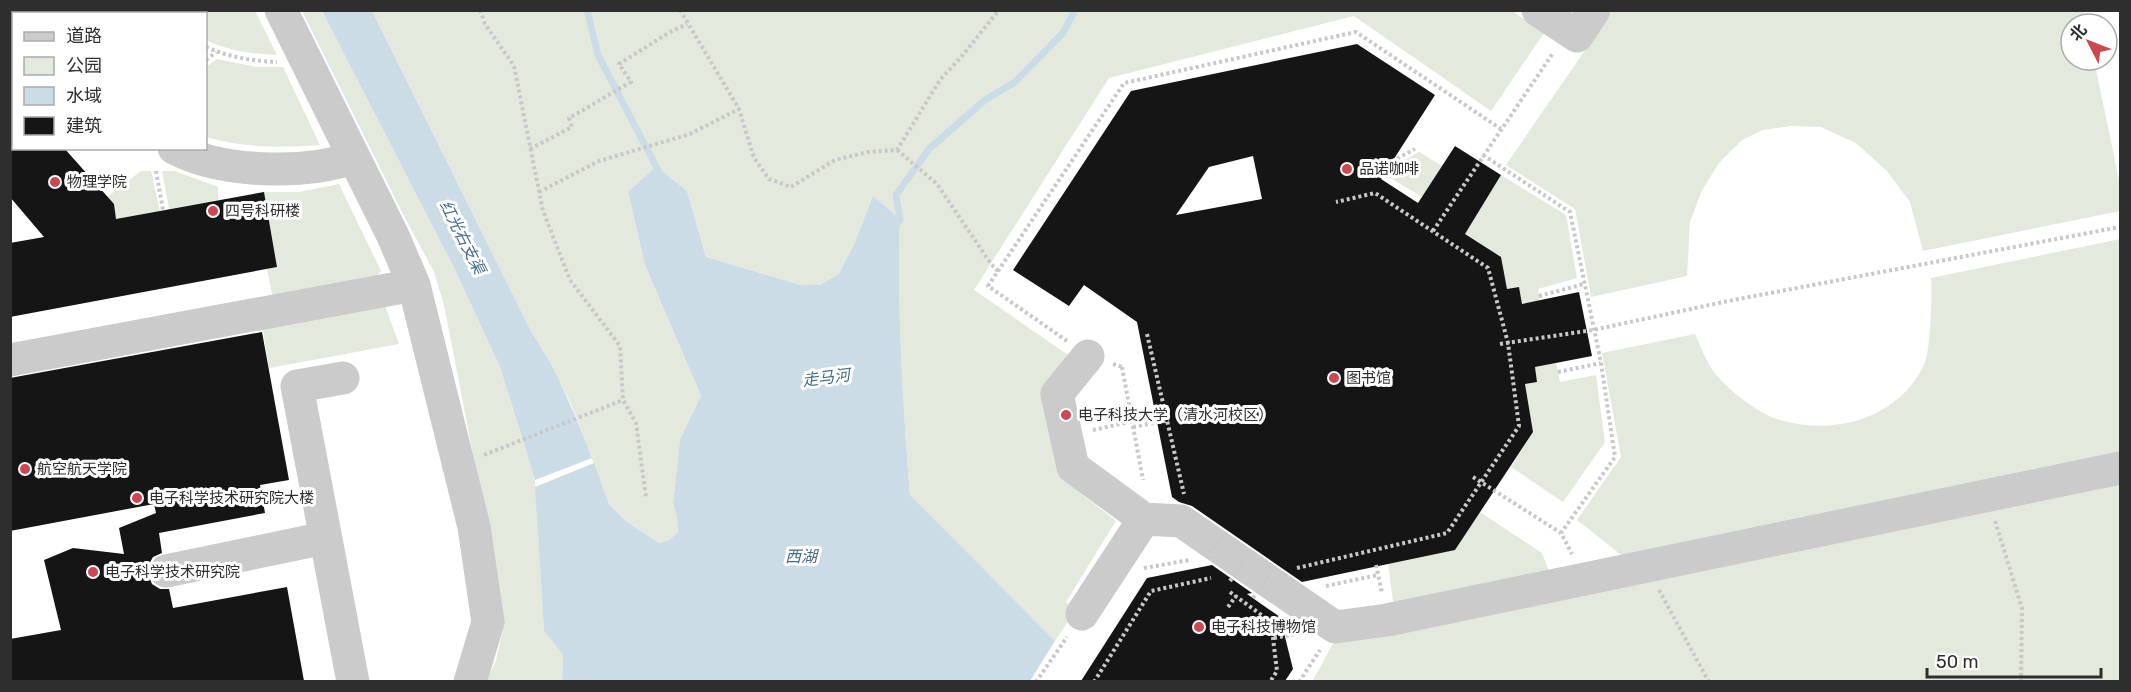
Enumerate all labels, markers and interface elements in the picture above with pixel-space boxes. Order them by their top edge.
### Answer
legend [12,12,207,150]
north arrow [2059,12,2119,72]
text: 北 [2066,20,2091,45]
text: 道路 [66,25,102,47]
text: 公园 [66,55,102,77]
text: 水域 [66,85,102,107]
text: 建筑 [66,115,102,137]
place label: 品诺咖啡 [1359,160,1419,178]
marker: 品诺咖啡 [1340,162,1354,176]
place label: 物理学院 [67,173,127,191]
marker: 物理学院 [48,175,62,189]
water label: 红光右支渠 [436,197,490,279]
place label: 四号科研楼 [225,202,300,220]
marker: 四号科研楼 [206,204,220,218]
water label: 走马河 [801,365,854,390]
place label: 图书馆 [1346,369,1391,387]
marker: 图书馆 [1327,371,1341,385]
place label: 电子科技大学（清水河校区） [1078,406,1273,424]
marker: 电子科技大学（清水河校区） [1059,408,1073,422]
place label: 航空航天学院 [37,460,127,478]
marker: 航空航天学院 [18,462,32,476]
place label: 电子科学技术研究院大楼 [149,489,314,507]
marker: 电子科学技术研究院大楼 [130,491,144,505]
water label: 西湖 [785,547,820,566]
place label: 电子科学技术研究院 [105,563,240,581]
marker: 电子科学技术研究院 [86,565,100,579]
place label: 电子科技博物馆 [1211,618,1316,636]
marker: 电子科技博物馆 [1192,620,1206,634]
scale bar [1927,641,2101,679]
text: 50 m [1936,651,1979,673]

